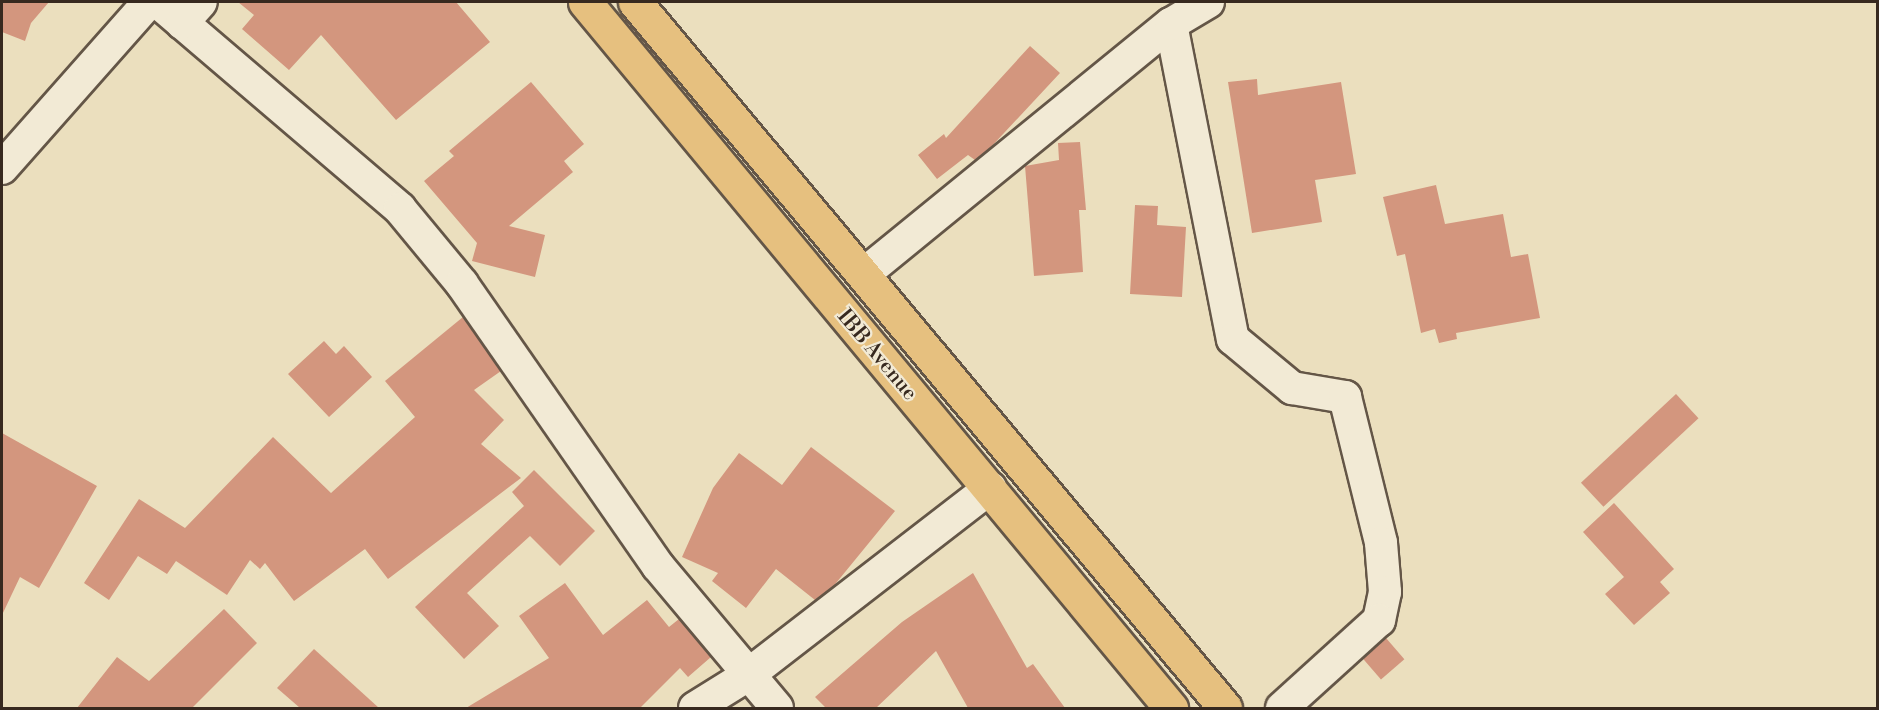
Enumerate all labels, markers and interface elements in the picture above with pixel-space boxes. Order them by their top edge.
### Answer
street label: IBB Avenue [832,304,922,406]

